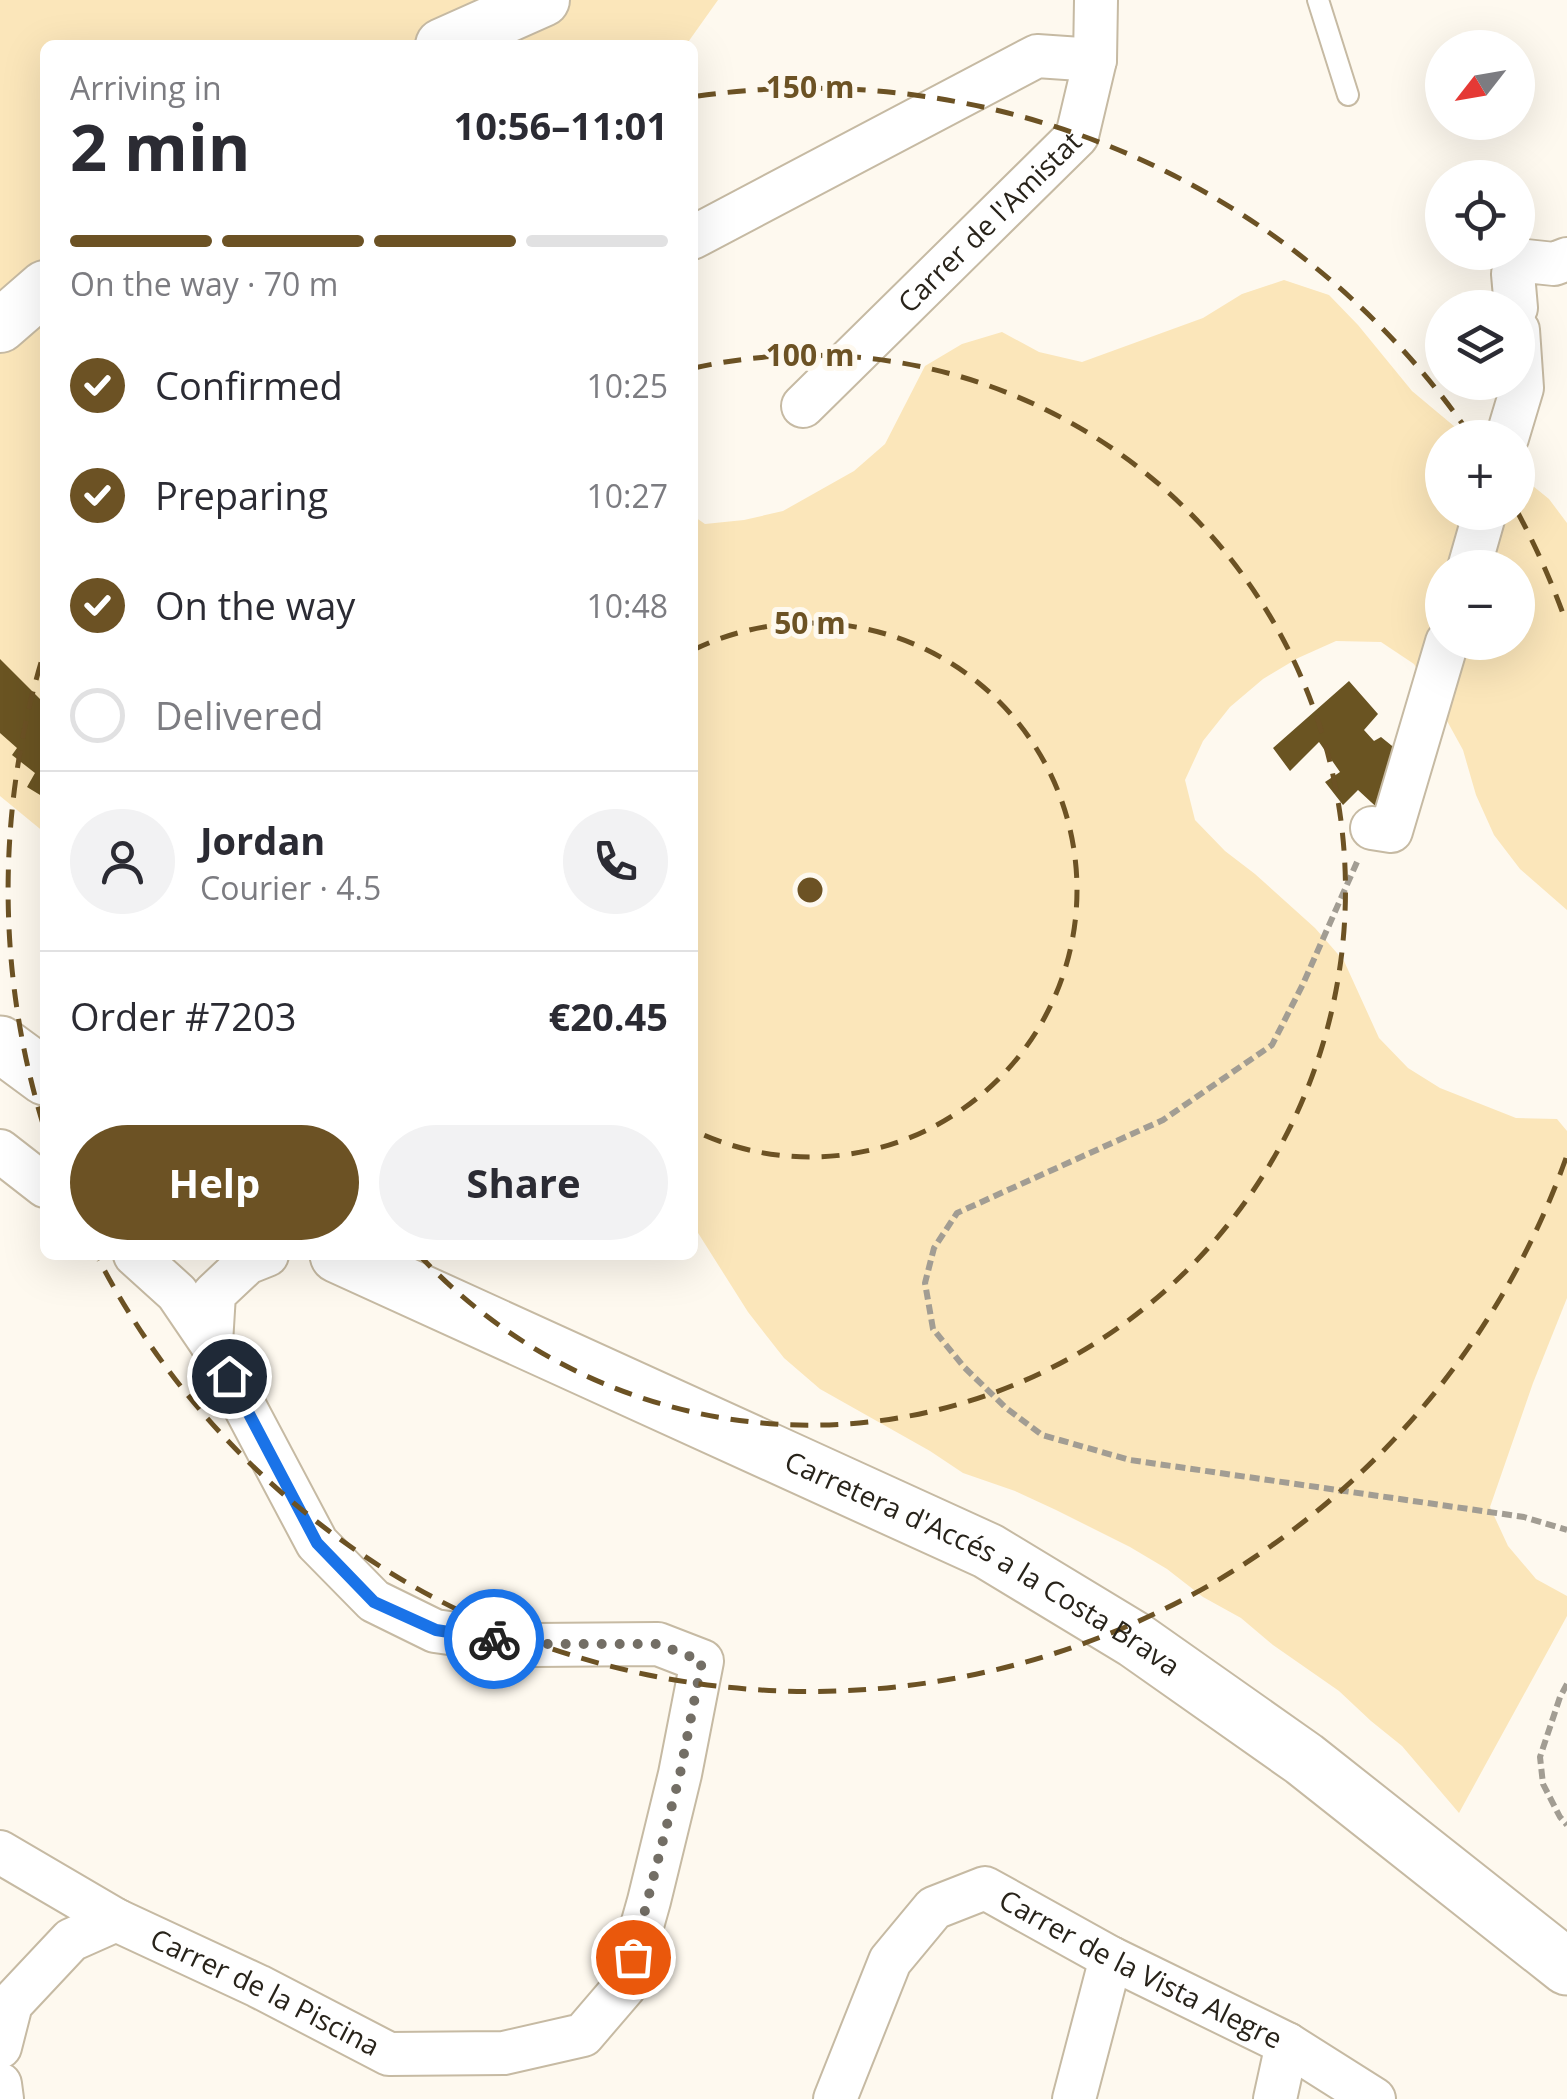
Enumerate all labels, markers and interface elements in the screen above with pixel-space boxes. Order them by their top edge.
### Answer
north arrow [1425,30,1535,140]
map controls [1425,30,1535,660]
text: Arriving in [70,66,222,109]
text: 150 m [766,66,854,107]
text: 10:56–11:01 [454,99,668,151]
text: 2 min [70,102,250,190]
street label: Carrer de l'Amistat [889,122,1089,320]
button: locate [1425,160,1535,270]
text: On the way · 70 m [70,262,338,305]
button: layers [1425,290,1535,400]
text: 100 m [766,334,854,375]
icon: check [70,358,125,413]
text: Confirmed [155,359,343,411]
text: 10:25 [586,364,668,407]
button: + [1425,420,1535,530]
icon: check [70,468,125,523]
text: Preparing [155,469,328,521]
text: 10:27 [586,474,668,517]
button: − [1425,550,1535,660]
icon: check [70,578,125,633]
text: On the way [155,579,355,631]
text: 10:48 [586,584,668,627]
text: 50 m [774,602,846,643]
text: Delivered [155,689,324,741]
button: person [70,809,175,914]
button: phone [563,809,668,914]
text: Jordan [200,814,325,866]
text: Courier · 4.5 [200,866,381,909]
centre of rings [792,872,828,908]
text: Order #7203 [70,990,297,1042]
text: €20.45 [549,990,668,1042]
button: Help [70,1125,359,1240]
button: Share [379,1125,668,1240]
pin [187,1334,272,1419]
icon: home [202,1349,257,1404]
street label: Carretera d'Accés a la Costa Brava [779,1441,1188,1684]
courier [444,1589,544,1689]
icon: bike [467,1612,522,1667]
street label: Carrer de la Vista Alegre [993,1880,1289,2057]
pin [591,1915,676,2000]
street label: Carrer de la Piscina [145,1919,387,2064]
icon: bag [606,1930,661,1985]

